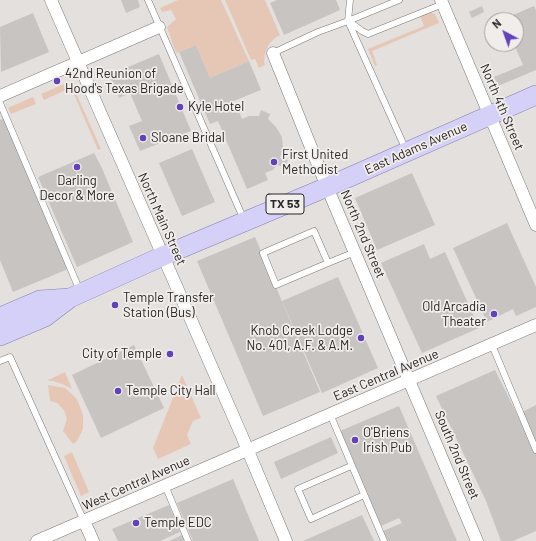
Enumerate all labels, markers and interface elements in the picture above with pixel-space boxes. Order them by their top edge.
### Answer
north arrow [484,12,524,52]
text: N [489,16,503,31]
street label: North 4th Street [477,62,527,152]
place label: 42nd Reunion of Hood's Texas Brigade [65,66,184,97]
marker: 42nd Reunion of Hood's Texas Brigade [52,76,62,86]
place label: Kyle Hotel [188,99,244,115]
marker: Kyle Hotel [175,102,185,112]
street label: East Adams Avenue [362,118,470,178]
place label: Sloane Bridal [151,130,225,146]
marker: Sloane Bridal [138,133,148,143]
place label: First United Methodist [282,147,348,178]
marker: First United Methodist [269,157,279,167]
marker: Darling Decor & More [72,162,82,172]
street label: North Main Street [135,170,189,268]
place label: Darling Decor & More [39,173,115,204]
street label: North 2nd Street [337,188,389,280]
road number: TX 53 [266,194,304,214]
place label: Temple Transfer Station (Bus) [123,290,214,321]
place label: Old Arcadia Theater [422,299,486,330]
marker: Temple Transfer Station (Bus) [110,300,120,310]
marker: Old Arcadia Theater [489,309,499,319]
place label: Knob Creek Lodge No. 401, A.F. & A.M. [247,323,353,354]
marker: Knob Creek Lodge No. 401, A.F. & A.M. [356,333,366,343]
place label: City of Temple [82,346,162,362]
street label: East Central Avenue [331,346,441,404]
marker: City of Temple [165,349,175,359]
place label: Temple City Hall [126,383,216,399]
marker: Temple City Hall [113,386,123,396]
street label: South 2nd Street [431,408,483,502]
place label: O'Briens Irish Pub [363,425,412,456]
marker: O'Briens Irish Pub [350,435,360,445]
street label: West Central Avenue [80,452,192,514]
place label: Temple EDC [144,515,212,531]
marker: Temple EDC [131,518,141,528]

